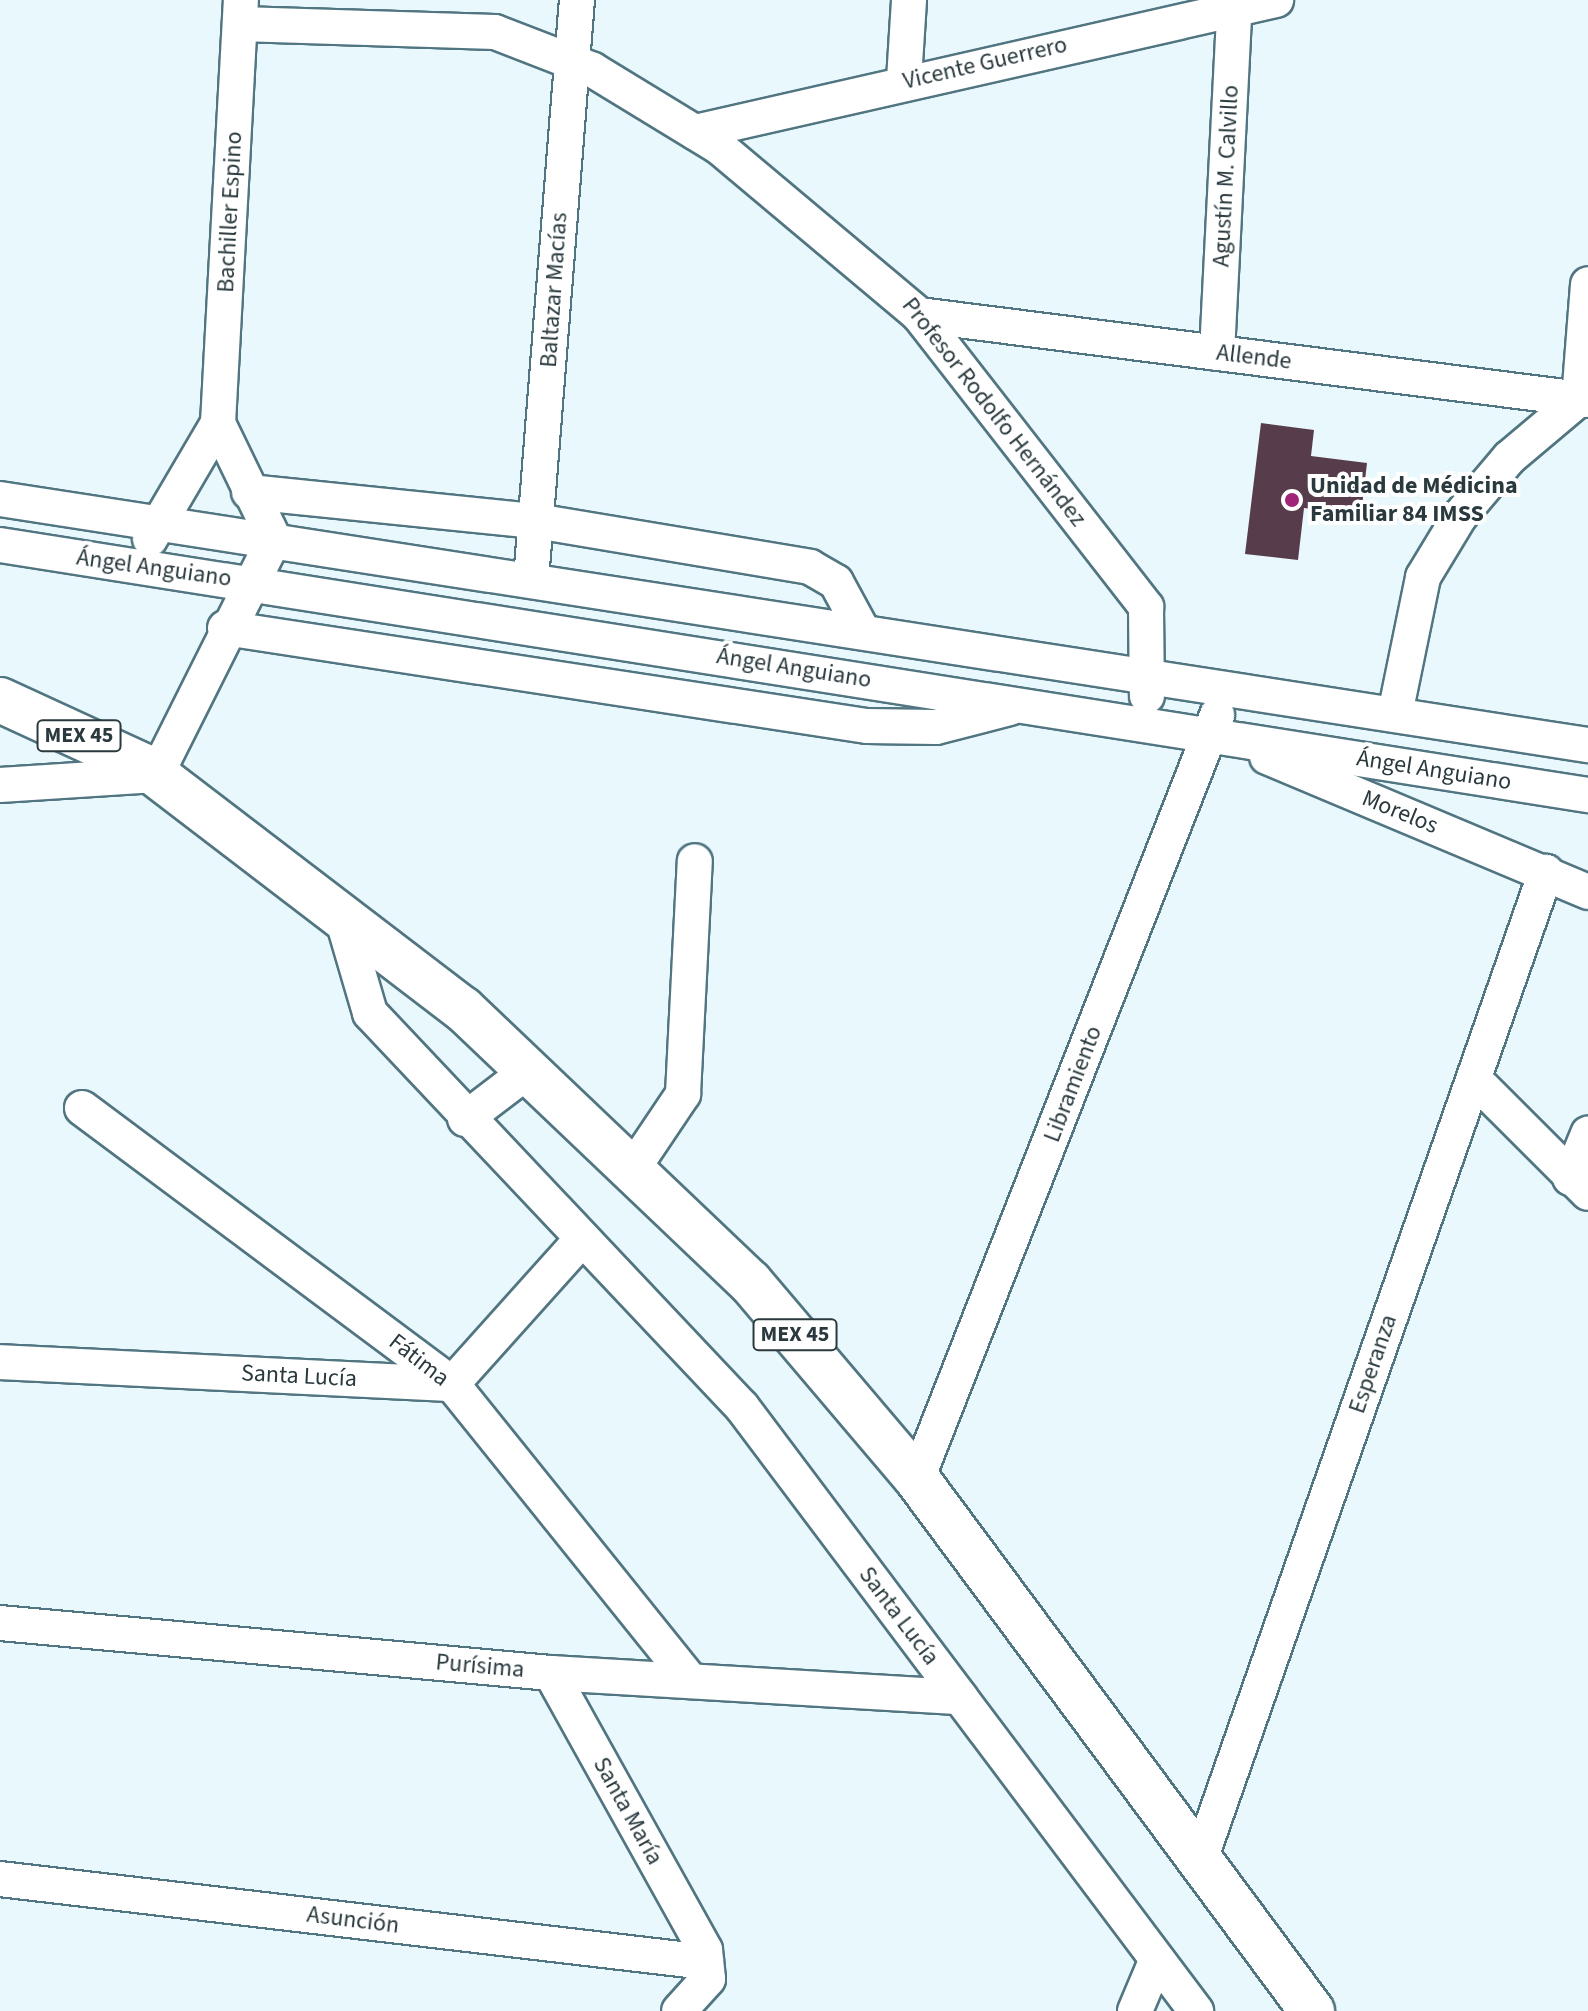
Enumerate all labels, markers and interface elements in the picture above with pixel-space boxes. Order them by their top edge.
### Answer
street label: Vicente Guerrero [900,30,1070,96]
street label: Agustín M. Calvillo [1207,84,1245,268]
street label: Bachiller Espino [211,131,249,293]
street label: Baltazar Macías [534,211,574,369]
street label: Profesor Rodolfo Hernández [896,292,1092,532]
street label: Allende [1215,338,1293,376]
place label: Unidad de Médicina Familiar 84 IMSS [1310,472,1518,528]
marker: Unidad de Médicina Familiar 84 IMSS [1281,489,1303,511]
street label: Ángel Anguiano [75,543,233,593]
street label: Ángel Anguiano [715,642,873,694]
road number: MEX 45 [35,718,123,754]
street label: Ángel Anguiano [1355,744,1513,796]
street label: Morelos [1358,784,1442,840]
street label: Libramiento [1038,1022,1108,1146]
street label: Esperanza [1343,1311,1403,1417]
road number: MEX 45 [751,1317,839,1353]
street label: Fátima [383,1327,455,1393]
street label: Santa Lucía [240,1359,358,1393]
street label: Santa Lucía [853,1561,945,1671]
street label: Purísima [435,1648,525,1684]
street label: Santa María [587,1752,669,1870]
street label: Asunción [305,1900,401,1940]

